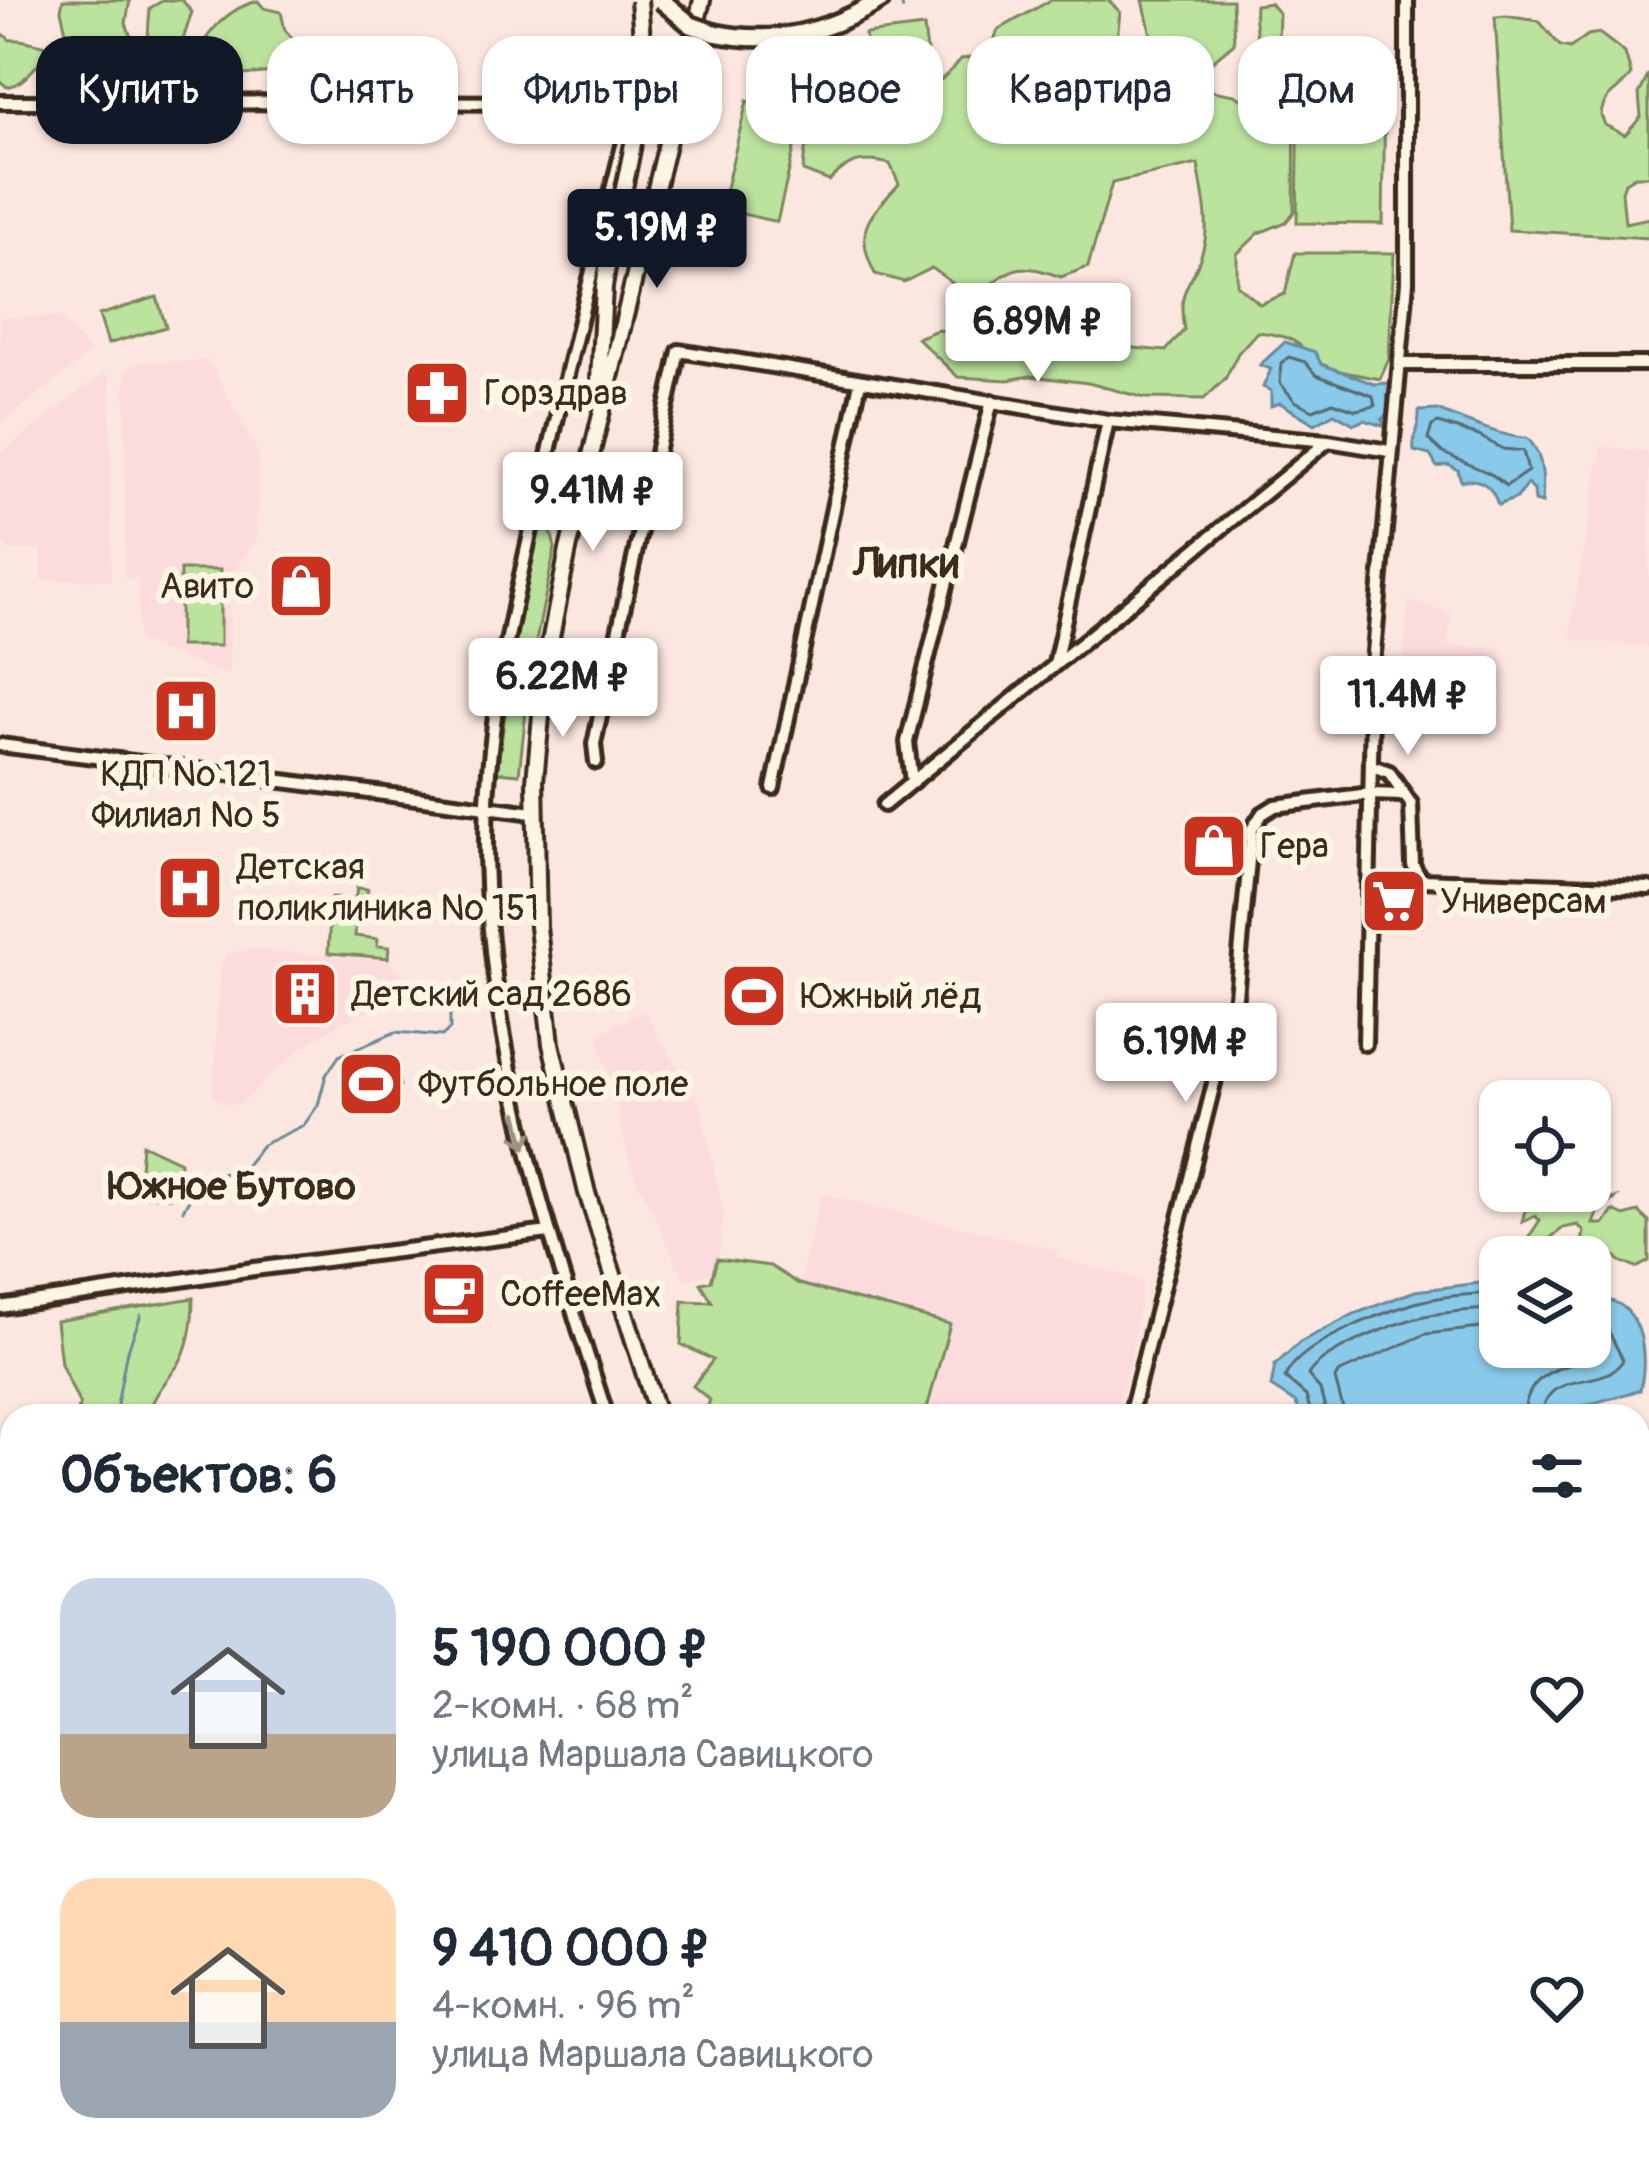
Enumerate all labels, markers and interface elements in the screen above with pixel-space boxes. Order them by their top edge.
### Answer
chip: Купить [36,36,243,144]
chip: Снять [267,36,458,144]
chip: Фильтры [482,36,722,144]
chip: Новое [746,36,943,144]
chip: Квартира [967,36,1214,144]
chip: Дом [1238,36,1397,144]
pin: 5.19M ₽ [546,189,768,291]
text: 5.19M ₽ [595,203,719,252]
pin: 6.89M ₽ [927,283,1149,385]
text: 6.89M ₽ [973,297,1103,346]
pharmacy icon: Горздрав [402,358,472,428]
place label: Горздрав [484,371,628,416]
pin: 9.41M ₽ [482,452,704,554]
text: 9.41M ₽ [530,466,656,515]
district label: Липки [852,538,959,590]
shop icon: Авито [266,551,336,621]
place label: Авито [160,564,254,609]
pin: 6.22M ₽ [452,638,674,740]
text: 6.22M ₽ [496,652,630,701]
pin: 11.4M ₽ [1297,656,1519,758]
text: 11.4M ₽ [1347,670,1469,719]
hospital icon: КДП № 121 Филиал № 5 [151,676,221,746]
place label: КДП № 121 Филиал № 5 [91,752,281,838]
shop icon: Гера [1179,811,1249,881]
place label: Гера [1260,824,1329,869]
place label: Детская поликлиника № 151 [235,845,539,931]
hospital icon: Детская поликлиника № 151 [155,853,225,923]
supermarket icon: Универсам [1359,866,1429,936]
place label: Универсам [1440,879,1607,924]
building icon: Детский сад 2686 [270,959,340,1029]
sports icon: Южный лёд [719,961,789,1031]
place label: Детский сад 2686 [350,972,632,1017]
place label: Южный лёд [801,974,982,1019]
pin: 6.19M ₽ [1075,1003,1297,1105]
text: 6.19M ₽ [1123,1017,1249,1066]
sports icon: Футбольное поле [336,1049,406,1119]
place label: Футбольное поле [418,1062,688,1107]
map controls [1479,1080,1611,1368]
button: locate [1479,1080,1611,1212]
one-way arrow [511,1112,534,1150]
district label: Южное Бутово [107,1162,356,1211]
button: layers [1479,1236,1611,1368]
cafe icon: CoffeeMax [419,1259,489,1329]
place label: CoffeeMax [500,1272,661,1317]
icon: filters [1524,1443,1590,1509]
text: Объектов: 6 [60,1444,337,1508]
text: 5 190 000 ₽ [432,1617,709,1681]
icon: home [156,1626,300,1770]
icon: heart [1524,1665,1590,1731]
text: 2-комн. · 68 m² [432,1681,694,1730]
text: улица Маршала Савицкого [432,1730,874,1779]
text: 9 410 000 ₽ [432,1917,711,1981]
icon: home [156,1926,300,2070]
icon: heart [1524,1965,1590,2031]
text: 4-комн. · 96 m² [432,1981,695,2030]
text: улица Маршала Савицкого [432,2030,874,2079]

